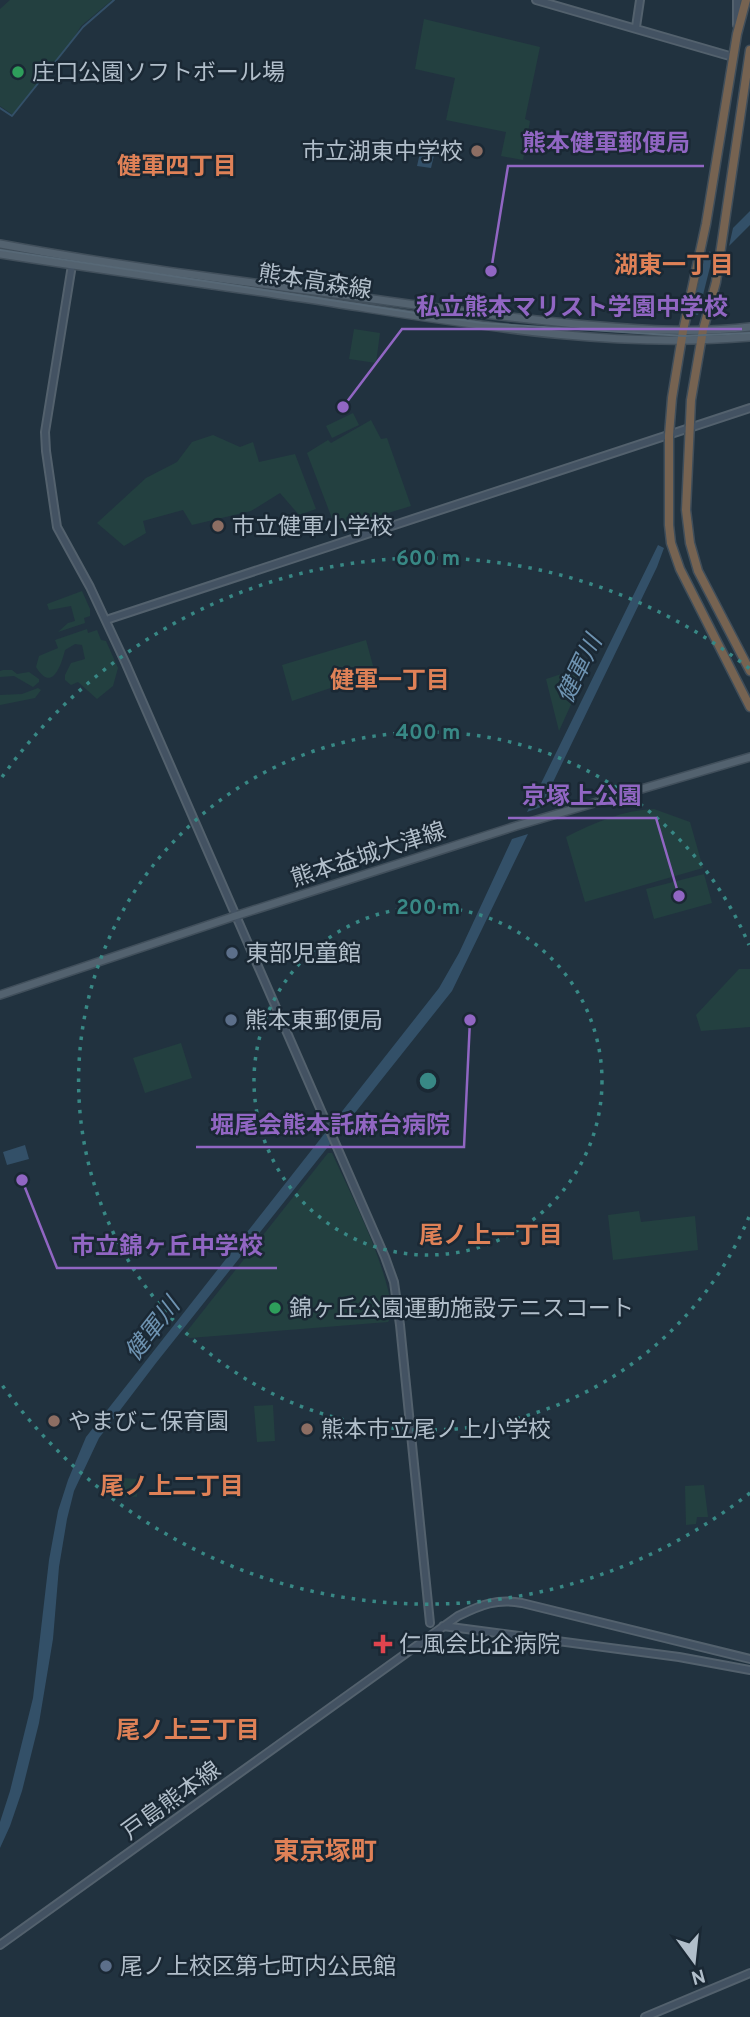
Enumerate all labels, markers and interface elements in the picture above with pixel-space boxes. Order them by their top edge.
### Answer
place label: 庄口公園ソフトボール場 [32,60,285,89]
marker: 庄口公園ソフトボール場 [10,64,26,80]
callout: 熊本健軍郵便局 [508,121,704,166]
text: 熊本健軍郵便局 [522,130,690,160]
place label: 市立湖東中学校 [302,139,463,168]
marker: 市立湖東中学校 [469,143,485,159]
district label: 健軍四丁目 [117,153,237,183]
district label: 湖東一丁目 [614,252,734,282]
street label: 熊本高森線 [256,260,374,307]
callout: 私立熊本マリスト学園中学校 [402,284,742,329]
text: 私立熊本マリスト学園中学校 [416,294,728,324]
place label: 市立健軍小学校 [232,514,393,543]
marker: 市立健軍小学校 [210,518,226,534]
text: 600 m [396,546,460,573]
water label: 健軍川 [552,628,611,709]
district label: 健軍一丁目 [330,667,450,697]
text: 400 m [396,720,460,747]
callout: 京塚上公園 [508,773,656,818]
text: 京塚上公園 [522,783,642,813]
street label: 熊本益城大津線 [288,818,450,895]
text: 200 m [396,895,460,922]
place label: 東部児童館 [246,941,361,970]
marker: 東部児童館 [224,945,240,961]
place label: 熊本東郵便局 [245,1008,383,1037]
marker: 熊本東郵便局 [223,1012,239,1028]
centre of rings [416,1069,440,1093]
callout: 堀尾会熊本託麻台病院 [196,1102,464,1147]
text: 堀尾会熊本託麻台病院 [210,1112,450,1142]
district label: 尾ノ上一丁目 [419,1222,563,1252]
callout: 市立錦ヶ丘中学校 [57,1223,277,1268]
text: 市立錦ヶ丘中学校 [71,1233,263,1263]
water label: 健軍川 [120,1290,189,1368]
place label: 錦ヶ丘公園運動施設テニスコート [289,1296,634,1325]
marker: 錦ヶ丘公園運動施設テニスコート [267,1300,283,1316]
place label: やまびこ保育園 [68,1409,229,1438]
marker: やまびこ保育園 [46,1413,62,1429]
place label: 熊本市立尾ノ上小学校 [321,1417,551,1446]
marker: 熊本市立尾ノ上小学校 [299,1421,315,1437]
district label: 尾ノ上二丁目 [100,1473,244,1503]
place label: 仁風会比企病院 [399,1632,560,1661]
marker: 仁風会比企病院 [373,1634,393,1654]
district label: 尾ノ上三丁目 [116,1717,260,1747]
street label: 戸島熊本線 [117,1756,228,1848]
district label: 東京塚町 [273,1837,377,1870]
north arrow [659,1926,729,1996]
place label: 尾ノ上校区第七町内公民館 [120,1954,396,1983]
marker: 尾ノ上校区第七町内公民館 [98,1958,114,1974]
text: N [688,1962,708,1989]

